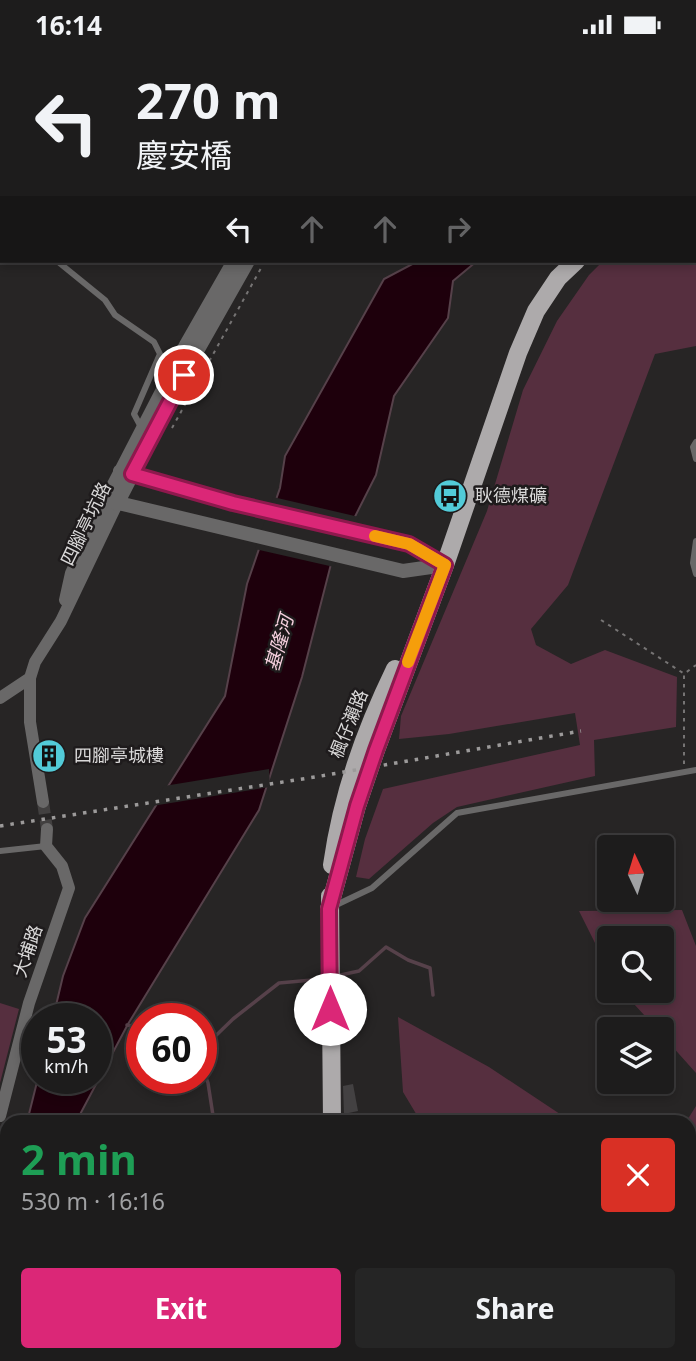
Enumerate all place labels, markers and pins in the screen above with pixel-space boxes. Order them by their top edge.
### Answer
pin [154,345,214,405]
bus stop icon: 耿德煤礦 [431,477,469,515]
place label: 耿德煤礦 [475,483,547,507]
building icon: 四腳亭城樓 [30,737,68,775]
place label: 四腳亭城樓 [74,743,164,767]

